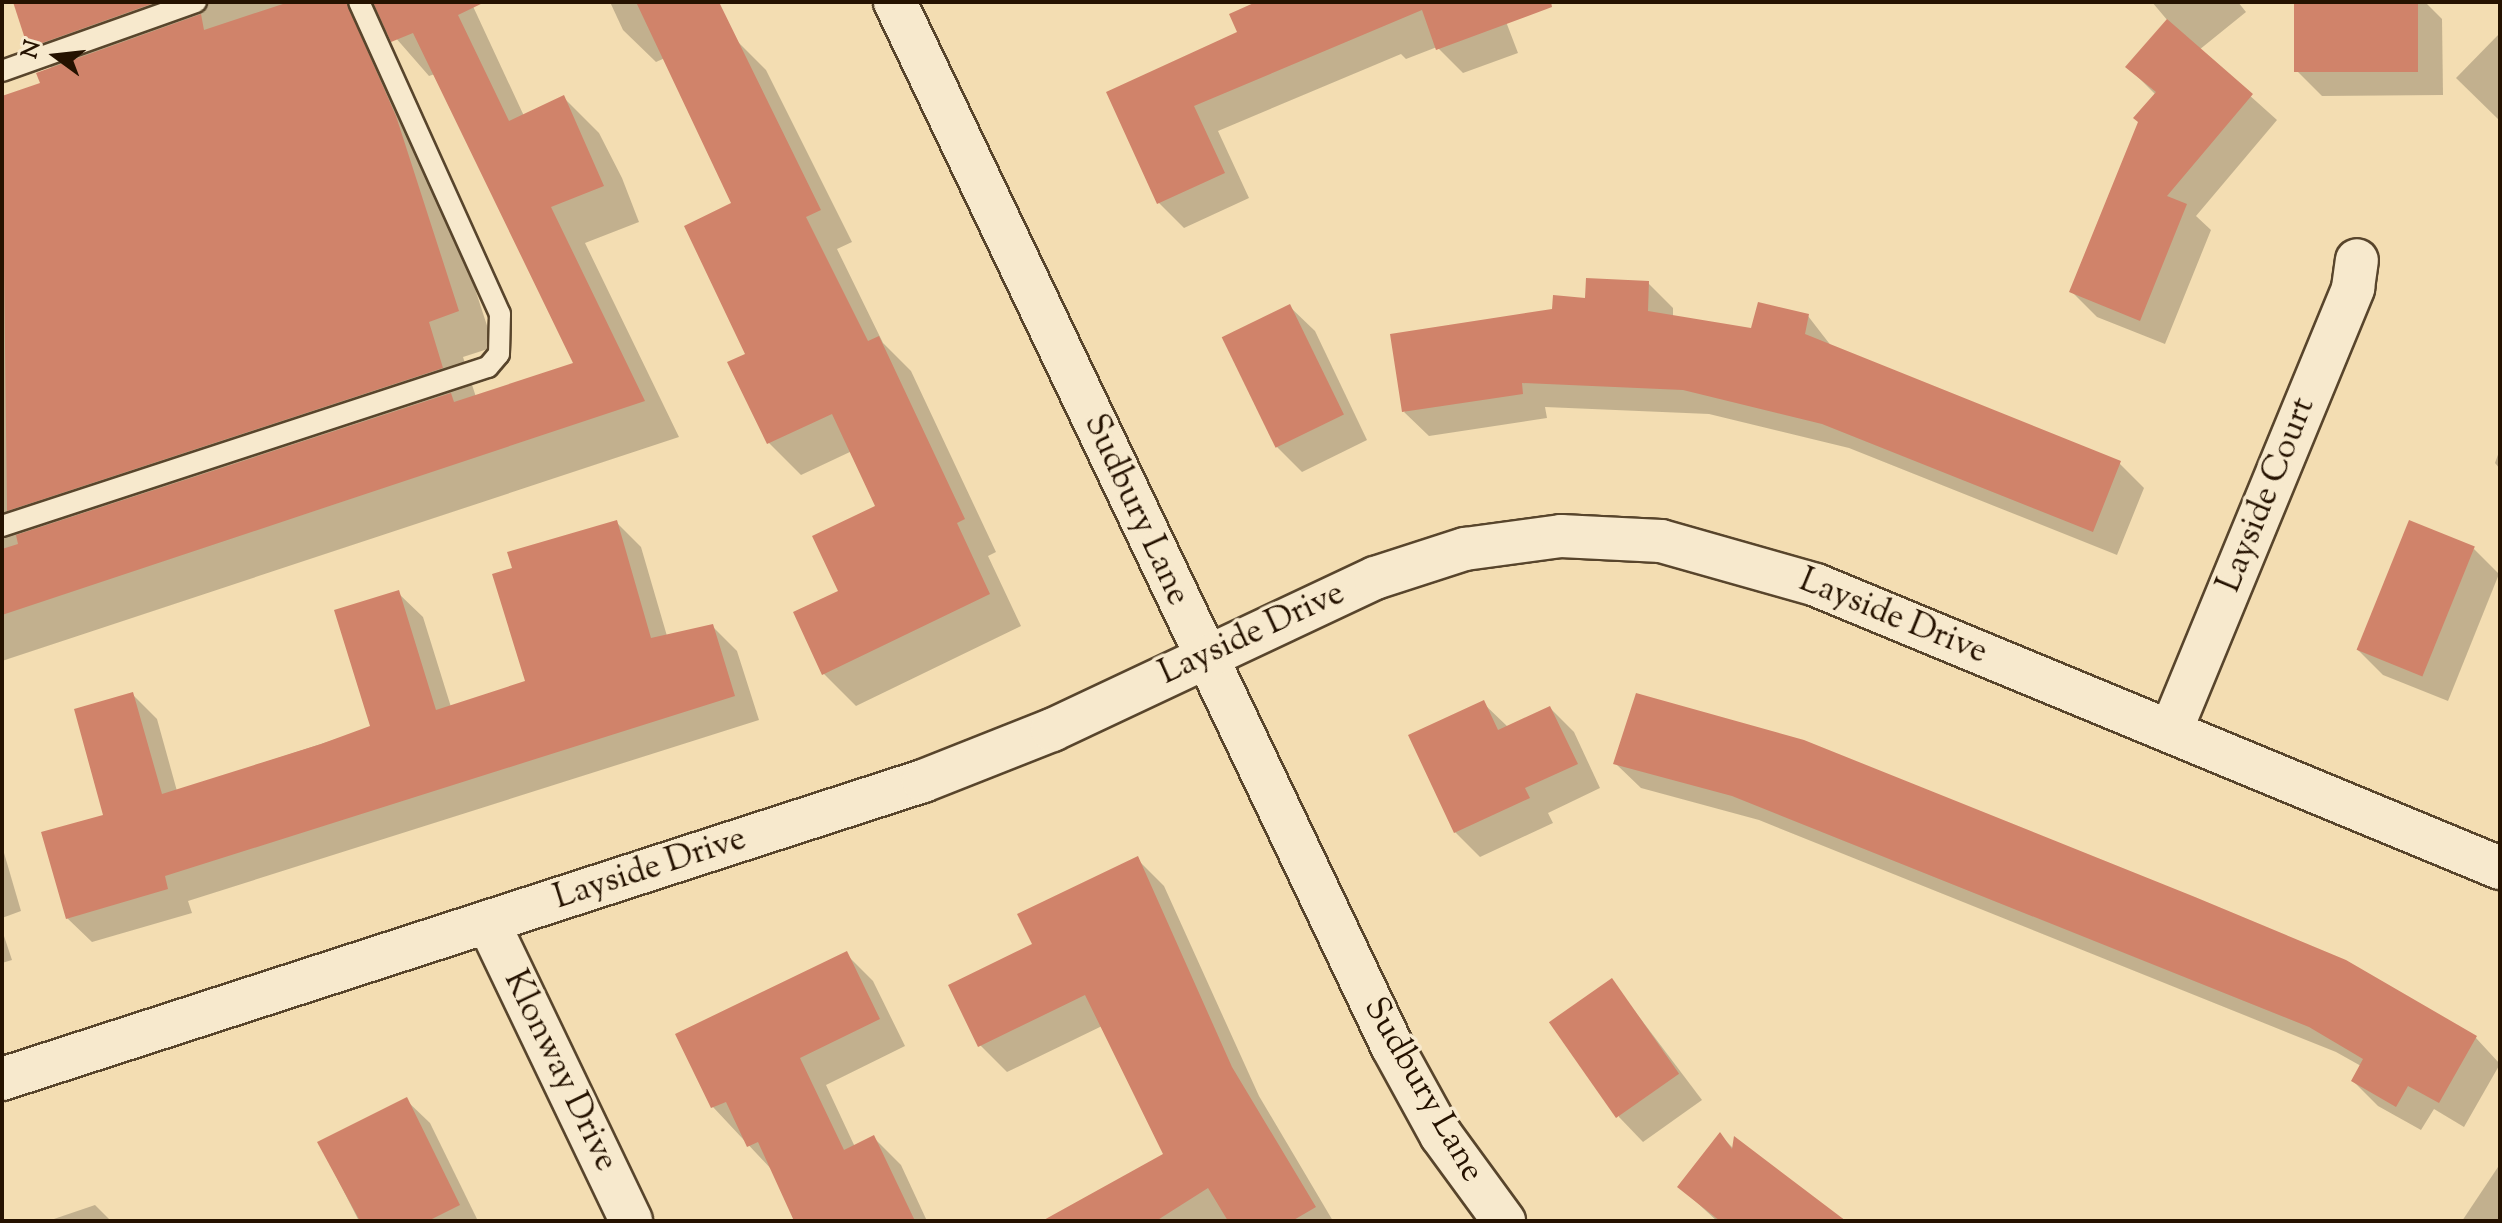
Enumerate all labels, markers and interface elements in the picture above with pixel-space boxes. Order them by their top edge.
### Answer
north arrow [16,16,96,96]
text: N [15,37,51,62]
street label: Layside Court [2209,392,2325,598]
street label: Sudbury Lane [1074,408,1198,612]
street label: Layside Drive [1793,561,1993,673]
street label: Layside Drive [1153,573,1351,695]
street label: Layside Drive [549,819,751,919]
street label: Klonway Drive [494,964,626,1178]
street label: Sudbury Lane [1354,991,1492,1189]

